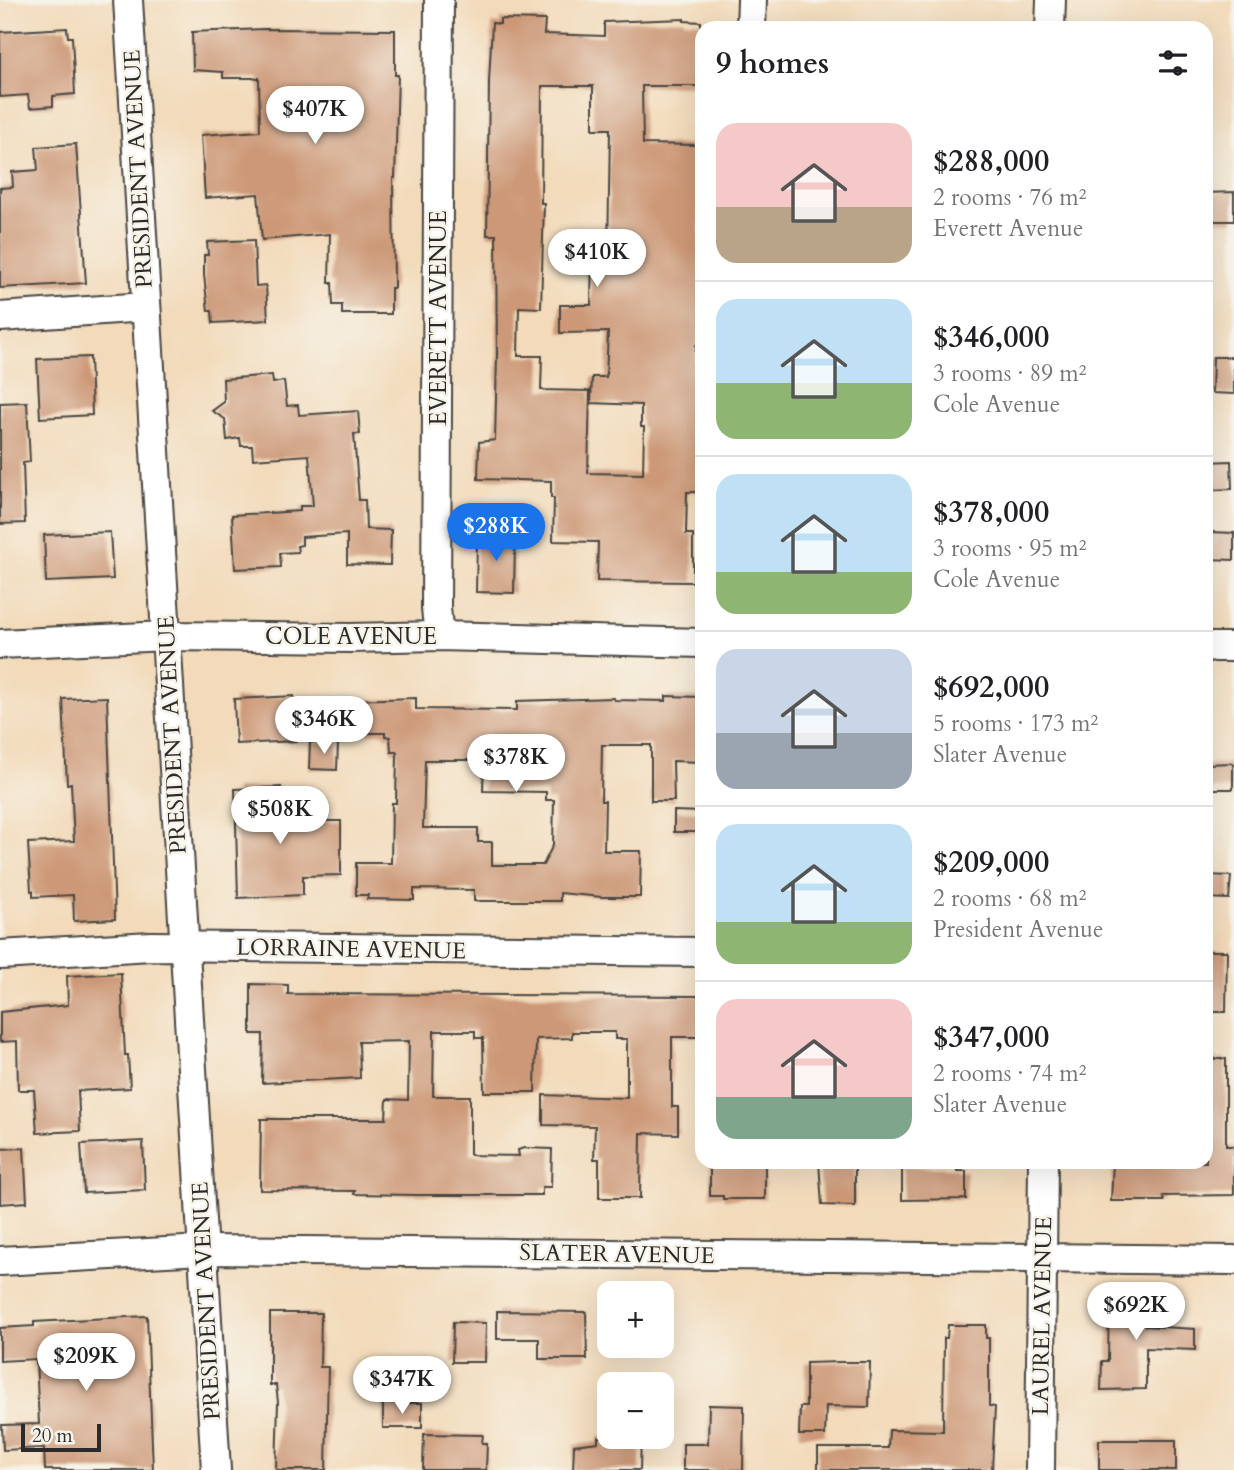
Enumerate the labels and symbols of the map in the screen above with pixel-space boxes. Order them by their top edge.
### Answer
street label: PRESIDENT AVENUE [116,49,160,289]
pin: $407K [266,86,364,146]
street label: EVERETT AVENUE [423,210,454,426]
pin: $410K [548,230,646,289]
pin: $288K [447,504,545,563]
street label: PRESIDENT AVENUE [150,615,194,855]
street label: COLE AVENUE [265,621,437,652]
pin: $346K [275,696,373,756]
pin: $378K [467,734,565,794]
pin: $508K [231,786,329,846]
street label: LORRAINE AVENUE [236,931,466,967]
street label: PRESIDENT AVENUE [184,1181,228,1421]
street label: LAUREL AVENUE [1025,1216,1059,1416]
street label: SLATER AVENUE [519,1237,715,1271]
pin: $692K [1087,1282,1185,1342]
pin: $209K [37,1334,135,1393]
pin: $347K [353,1356,451,1416]
scale bar [21,1421,102,1453]

